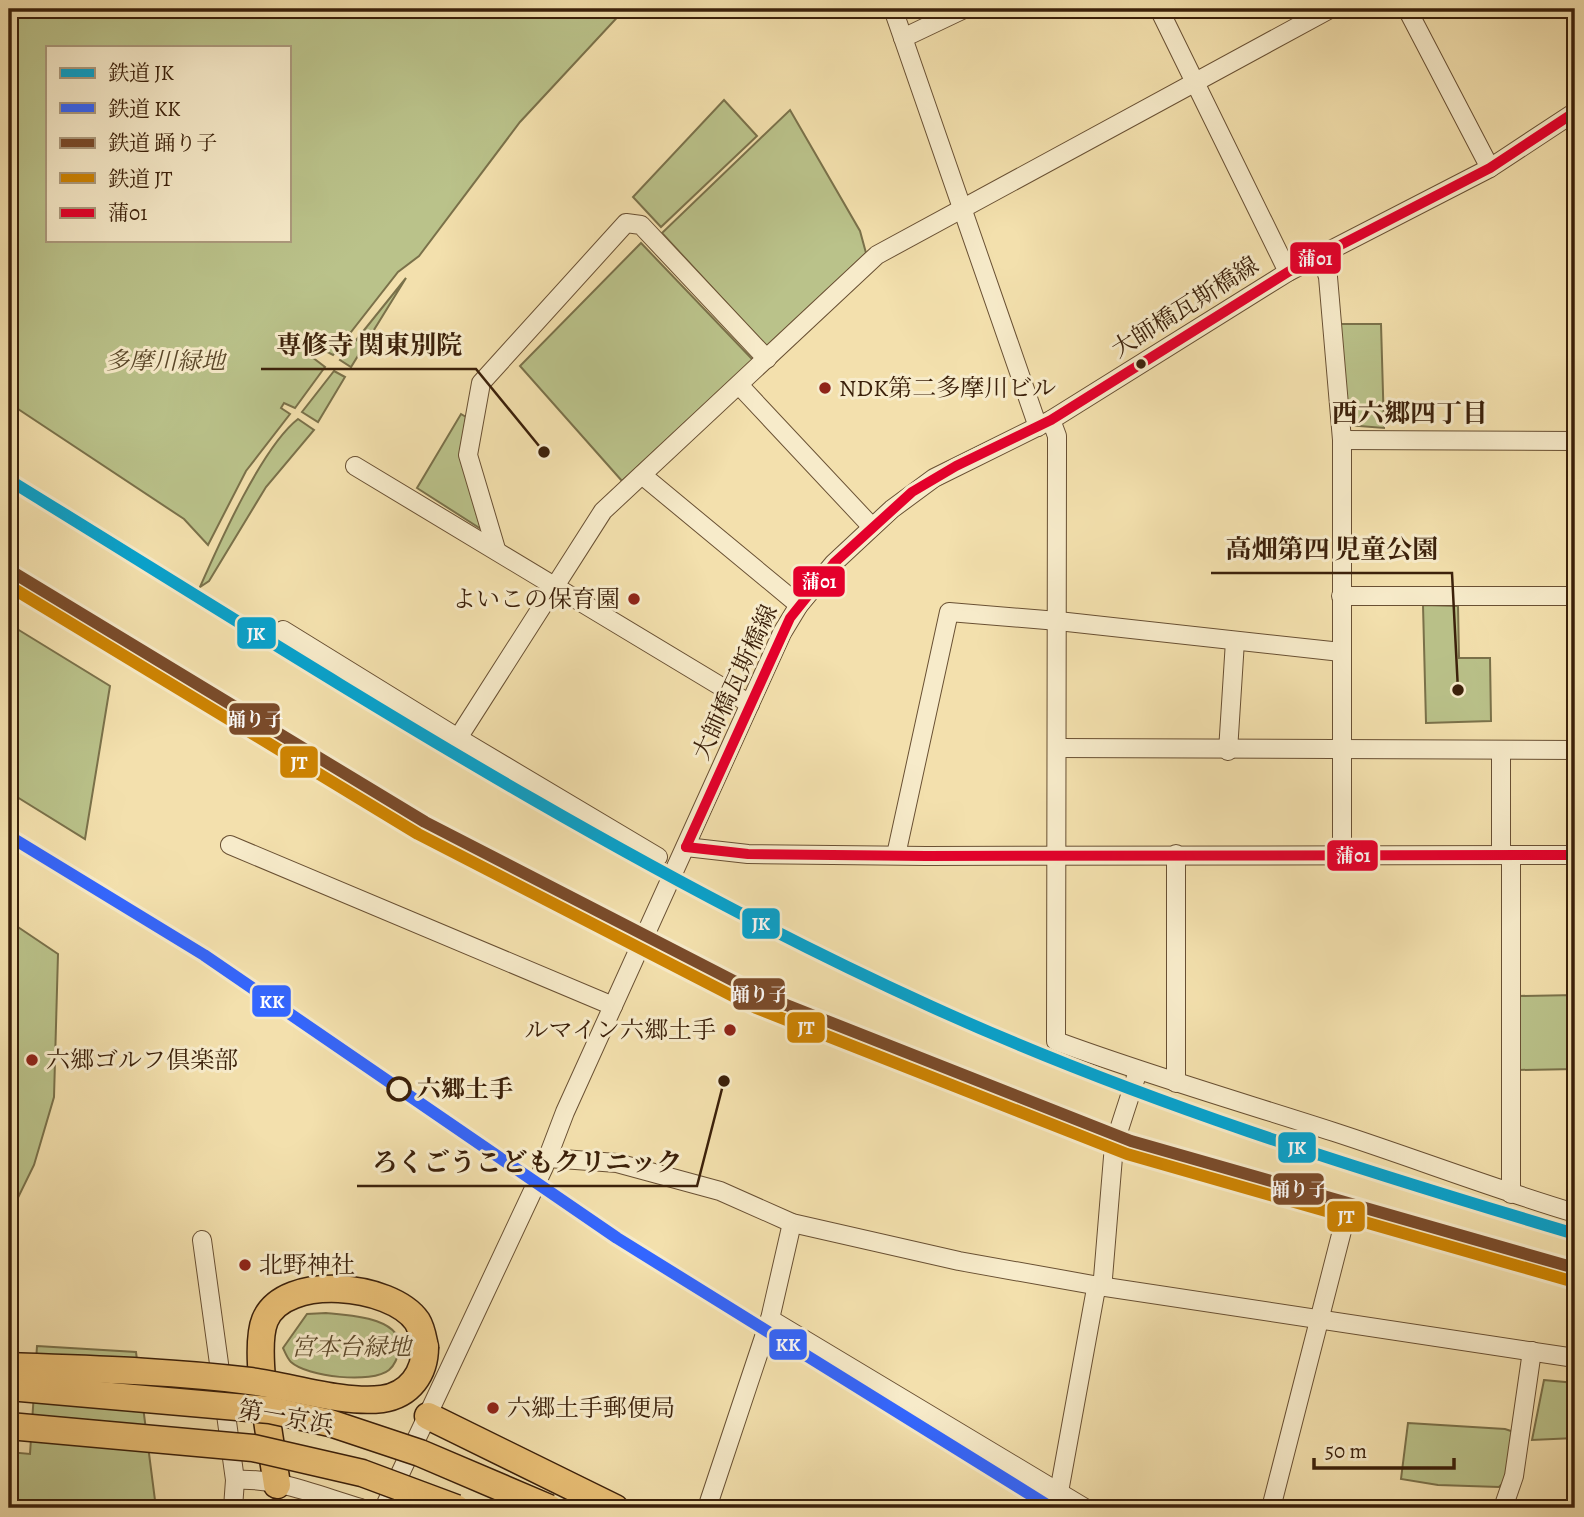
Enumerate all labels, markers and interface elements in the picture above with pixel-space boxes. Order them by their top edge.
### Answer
legend [46,46,290,242]
text: 鉄道 JK [108,59,174,87]
text: 鉄道 KK [108,95,181,123]
text: 鉄道 踊り子 [108,129,217,157]
text: 鉄道 JT [108,165,173,193]
text: 蒲01 [108,199,147,227]
line badge: 蒲01 [1289,241,1342,275]
text: 蒲01 [1297,246,1333,272]
street label: 大師橋瓦斯橋線 [1105,249,1265,365]
callout: 専修寺 関東別院 [261,322,476,369]
text: 専修寺 関東別院 [276,328,462,363]
park label: 多摩川緑地 [105,345,228,377]
unlabelled marker [1134,357,1148,371]
place label: NDK第二多摩川ビル [839,372,1056,404]
marker: NDK第二多摩川ビル [817,380,833,396]
district label: 西六郷四丁目 [1332,396,1488,431]
callout: 高畑第四 児童公園 [1211,526,1452,573]
text: 高畑第四 児童公園 [1226,532,1438,567]
line badge: 蒲01 [792,565,846,598]
text: 蒲01 [801,569,837,595]
place label: よいこの保育園 [452,583,620,615]
marker: よいこの保育園 [626,591,642,607]
street label: 大師橋瓦斯橋線 [685,599,785,765]
line badge: JK [236,616,277,650]
text: JK [247,621,266,647]
line badge: 踊り子 [228,702,281,736]
text: 踊り子 [226,707,284,733]
line badge: JT [279,745,319,779]
text: JT [290,750,308,776]
line badge: 蒲01 [1326,839,1379,872]
text: 蒲01 [1335,843,1371,869]
line badge: JK [741,907,781,940]
text: JK [752,911,771,937]
line badge: 踊り子 [732,977,786,1011]
text: 踊り子 [730,982,788,1008]
line badge: KK [251,984,292,1018]
text: KK [260,989,285,1015]
line badge: JT [786,1011,826,1044]
place label: ルマイン六郷土手 [524,1014,716,1046]
text: JT [797,1015,815,1041]
marker: ルマイン六郷土手 [722,1022,738,1038]
place label: 六郷ゴルフ倶楽部 [46,1044,238,1076]
marker: 六郷ゴルフ倶楽部 [24,1052,40,1068]
place label: 六郷土手 [417,1073,513,1105]
marker: 六郷土手 [387,1077,411,1101]
line badge: JK [1277,1131,1317,1164]
text: JK [1288,1135,1307,1161]
callout: ろくごうこどもクリニック [357,1139,697,1186]
text: ろくごうこどもクリニック [372,1145,682,1180]
line badge: 踊り子 [1272,1172,1325,1206]
text: 踊り子 [1270,1177,1328,1203]
line badge: JT [1326,1200,1366,1233]
text: JT [1337,1204,1355,1230]
place label: 北野神社 [259,1249,355,1281]
marker: 北野神社 [237,1257,253,1273]
line badge: KK [768,1328,808,1361]
park label: 宮本台緑地 [291,1331,414,1363]
text: KK [776,1332,801,1358]
place label: 六郷土手郵便局 [507,1392,675,1424]
street label: 第一京浜 [236,1393,336,1441]
marker: 六郷土手郵便局 [485,1400,501,1416]
scale bar [1314,1426,1454,1470]
text: 50 m [1325,1437,1367,1465]

